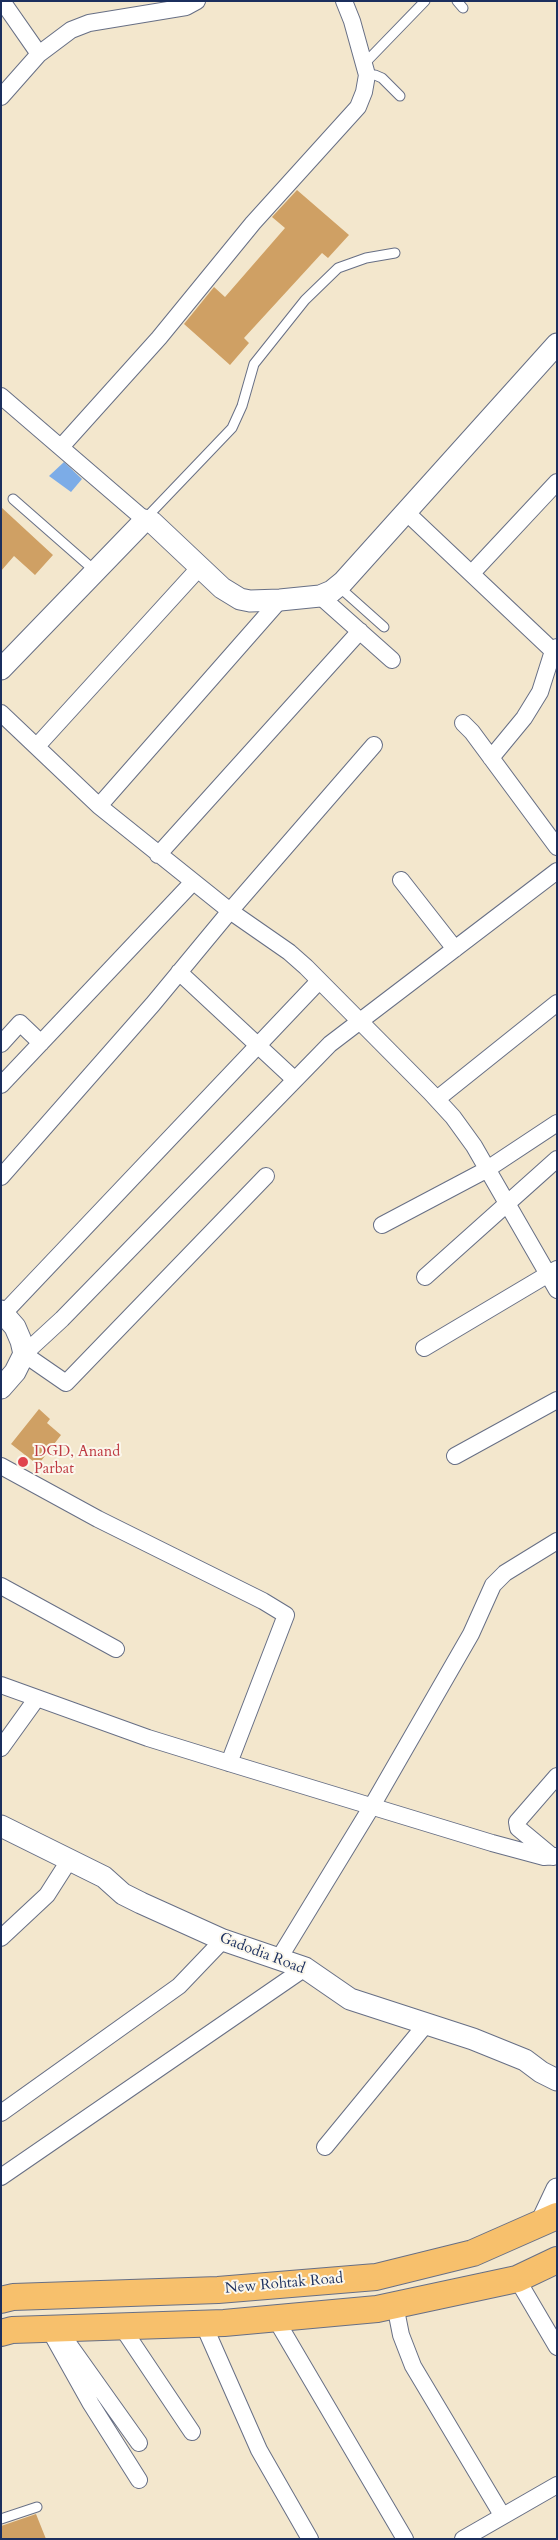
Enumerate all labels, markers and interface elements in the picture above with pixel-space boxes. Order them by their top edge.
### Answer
place label: DGD, Anand Parbat [34,1444,120,1479]
marker: DGD, Anand Parbat [16,1455,30,1469]
street label: Gadodia Road [217,1929,307,1979]
street label: New Rohtak Road [224,2270,344,2298]

